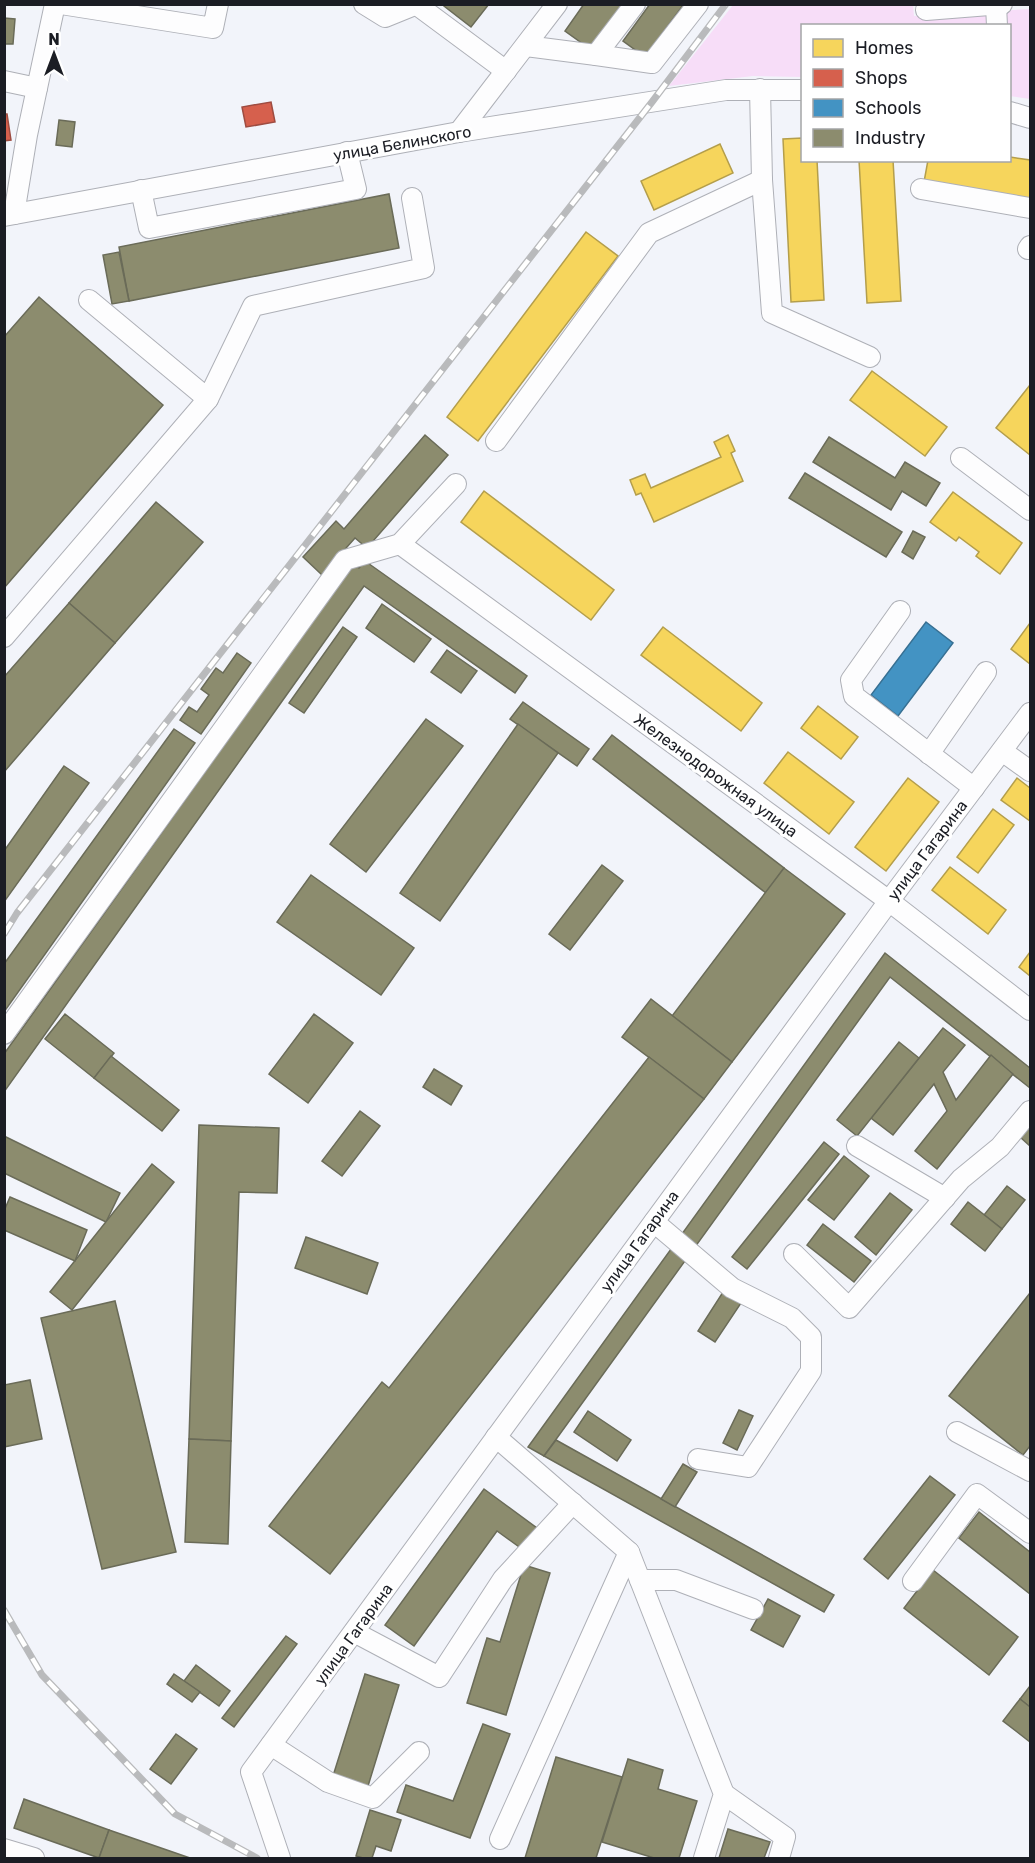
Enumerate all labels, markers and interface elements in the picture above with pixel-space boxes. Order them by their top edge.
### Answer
north arrow [24,24,84,84]
legend [801,24,1011,162]
text: N [48,30,60,49]
text: Homes [855,37,913,59]
text: Shops [855,67,907,89]
text: Schools [855,97,921,119]
street label: улица Белинского [332,122,473,165]
text: Industry [855,127,925,149]
street label: Железнодорожная улица [630,710,801,841]
street label: улица Гагарина [883,796,971,904]
street label: улица Гагарина [596,1187,683,1296]
street label: улица Гагарина [310,1580,397,1689]

